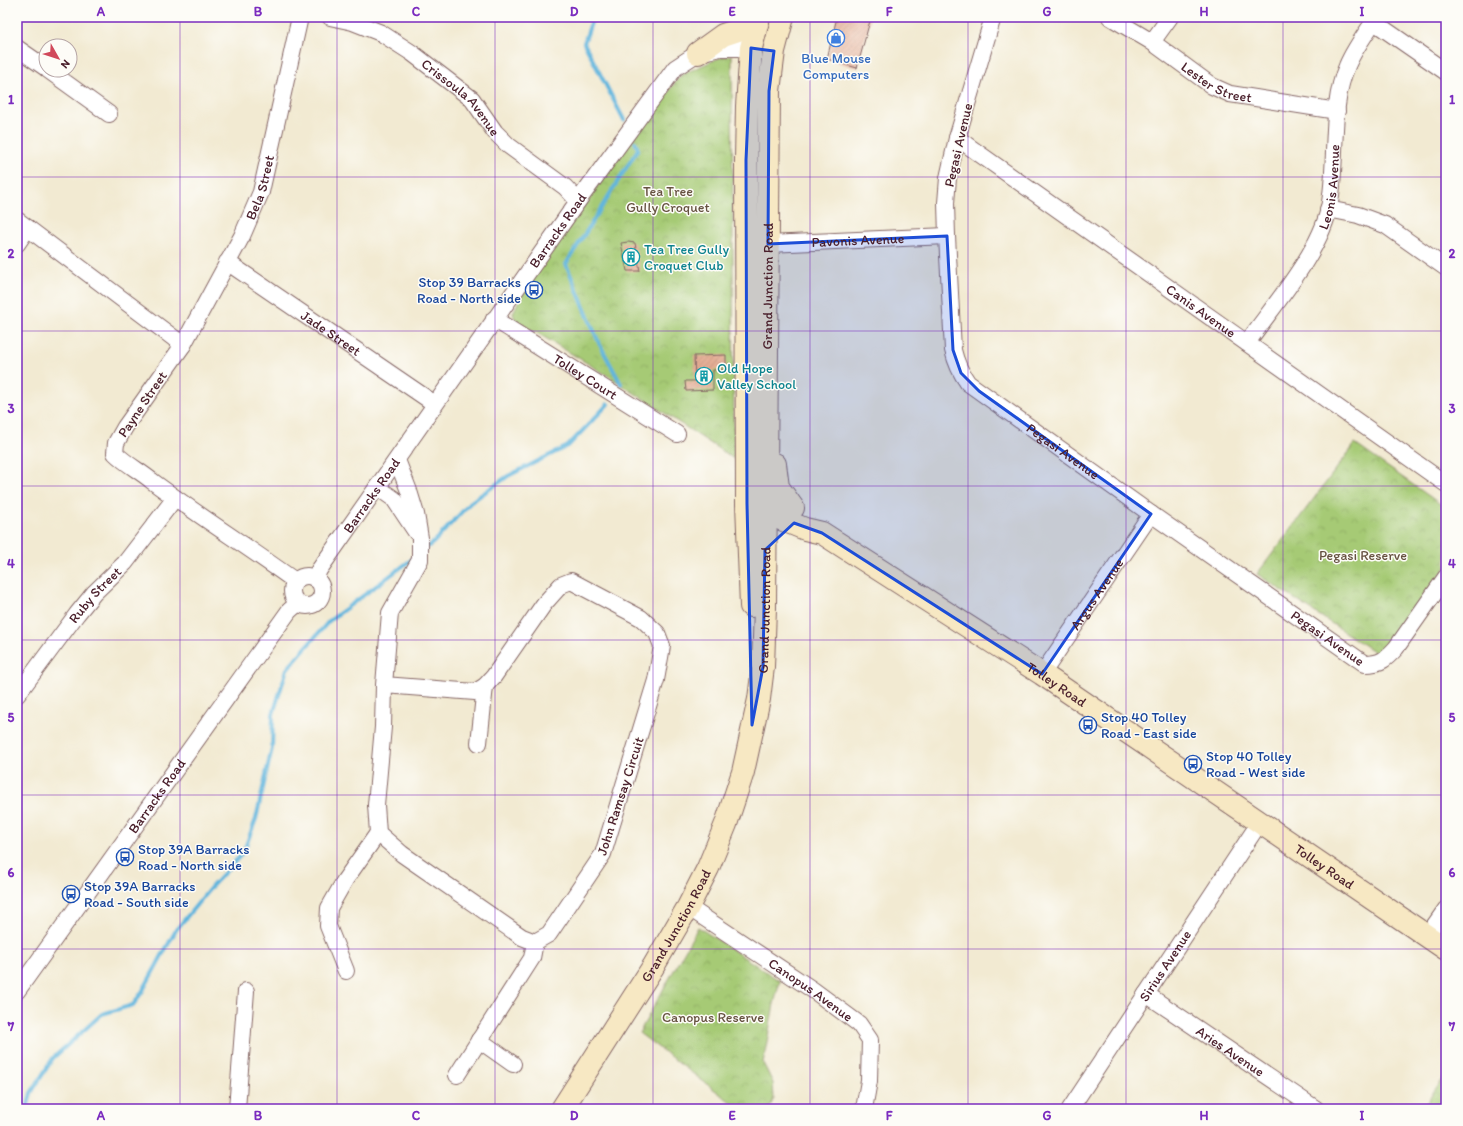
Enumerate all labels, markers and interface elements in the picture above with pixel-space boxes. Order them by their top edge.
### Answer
text: A [96,4,106,19]
text: B [254,4,263,19]
text: C [412,4,421,19]
text: D [570,4,579,19]
text: E [728,4,736,19]
text: F [886,4,893,19]
text: G [1043,4,1052,19]
text: H [1200,4,1209,19]
text: I [1360,4,1365,19]
shop icon: Blue Mouse Computers [826,28,846,48]
north arrow [38,38,78,78]
place label: Blue Mouse Computers [801,50,871,83]
street label: Crissoula Avenue [418,55,503,140]
text: N [58,57,73,71]
street label: Lester Street [1178,58,1253,106]
text: 1 [8,92,14,107]
text: 1 [1449,92,1455,107]
street label: Pegasi Avenue [941,101,976,189]
street label: Leonis Avenue [1315,144,1343,232]
street label: Bela Street [242,153,278,223]
park label: Tea Tree Gully Croquet [626,183,710,216]
street label: Barracks Road [526,189,590,271]
street label: Grand Junction Road [759,222,777,350]
street label: Pavonis Avenue [811,230,905,251]
place label: Tea Tree Gully Croquet Club [644,241,729,274]
text: 2 [8,246,15,261]
text: 2 [1449,246,1456,261]
building icon: Tea Tree Gully Croquet Club [621,247,641,267]
place label: Stop 39 Barracks Road - North side [417,274,521,307]
bus stop icon: Stop 39 Barracks Road - North side [524,280,544,300]
street label: Canis Avenue [1163,281,1239,342]
street label: Jade Street [298,307,364,360]
street label: Tolley Court [550,350,620,403]
place label: Old Hope Valley School [717,360,796,393]
building icon: Old Hope Valley School [694,366,714,386]
street label: Payne Street [114,368,171,440]
text: 3 [7,401,15,416]
text: 3 [1448,401,1456,416]
street label: Pegasi Avenue [1023,420,1103,484]
street label: Barracks Road [340,455,404,537]
street label: Grand Junction Road [754,546,774,675]
park label: Pegasi Reserve [1319,547,1407,564]
street label: Argus Avenue [1067,555,1128,633]
text: 4 [7,556,15,571]
text: 4 [1448,556,1456,571]
street label: Ruby Street [65,563,125,627]
street label: Pegasi Avenue [1288,607,1368,670]
street label: Tolley Road [1023,658,1090,711]
place label: Stop 40 Tolley Road - East side [1101,709,1197,742]
text: 5 [8,710,15,725]
text: 5 [1449,710,1456,725]
bus stop icon: Stop 40 Tolley Road - East side [1078,715,1098,735]
street label: John Ramsay Circuit [593,735,648,858]
place label: Stop 40 Tolley Road - West side [1206,748,1306,781]
bus stop icon: Stop 40 Tolley Road - West side [1183,754,1203,774]
street label: Barracks Road [125,755,190,837]
place label: Stop 39A Barracks Road - North side [138,841,250,874]
street label: Tolley Road [1291,841,1358,893]
bus stop icon: Stop 39A Barracks Road - North side [115,847,135,867]
text: 6 [8,865,15,880]
text: 6 [1449,865,1456,880]
street label: Grand Junction Road [638,866,715,985]
place label: Stop 39A Barracks Road - South side [84,878,196,911]
bus stop icon: Stop 39A Barracks Road - South side [61,884,81,904]
street label: Sirius Avenue [1136,927,1195,1005]
street label: Canopus Avenue [765,955,856,1026]
park label: Canopus Reserve [662,1009,764,1026]
text: 7 [7,1019,15,1034]
text: 7 [1448,1019,1456,1034]
street label: Aries Avenue [1193,1022,1268,1081]
text: A [96,1108,106,1123]
text: B [254,1108,263,1123]
text: C [412,1108,421,1123]
text: D [570,1108,579,1123]
text: E [728,1108,736,1123]
text: F [886,1108,893,1123]
text: G [1043,1108,1052,1123]
text: H [1200,1108,1209,1123]
text: I [1360,1108,1365,1123]

